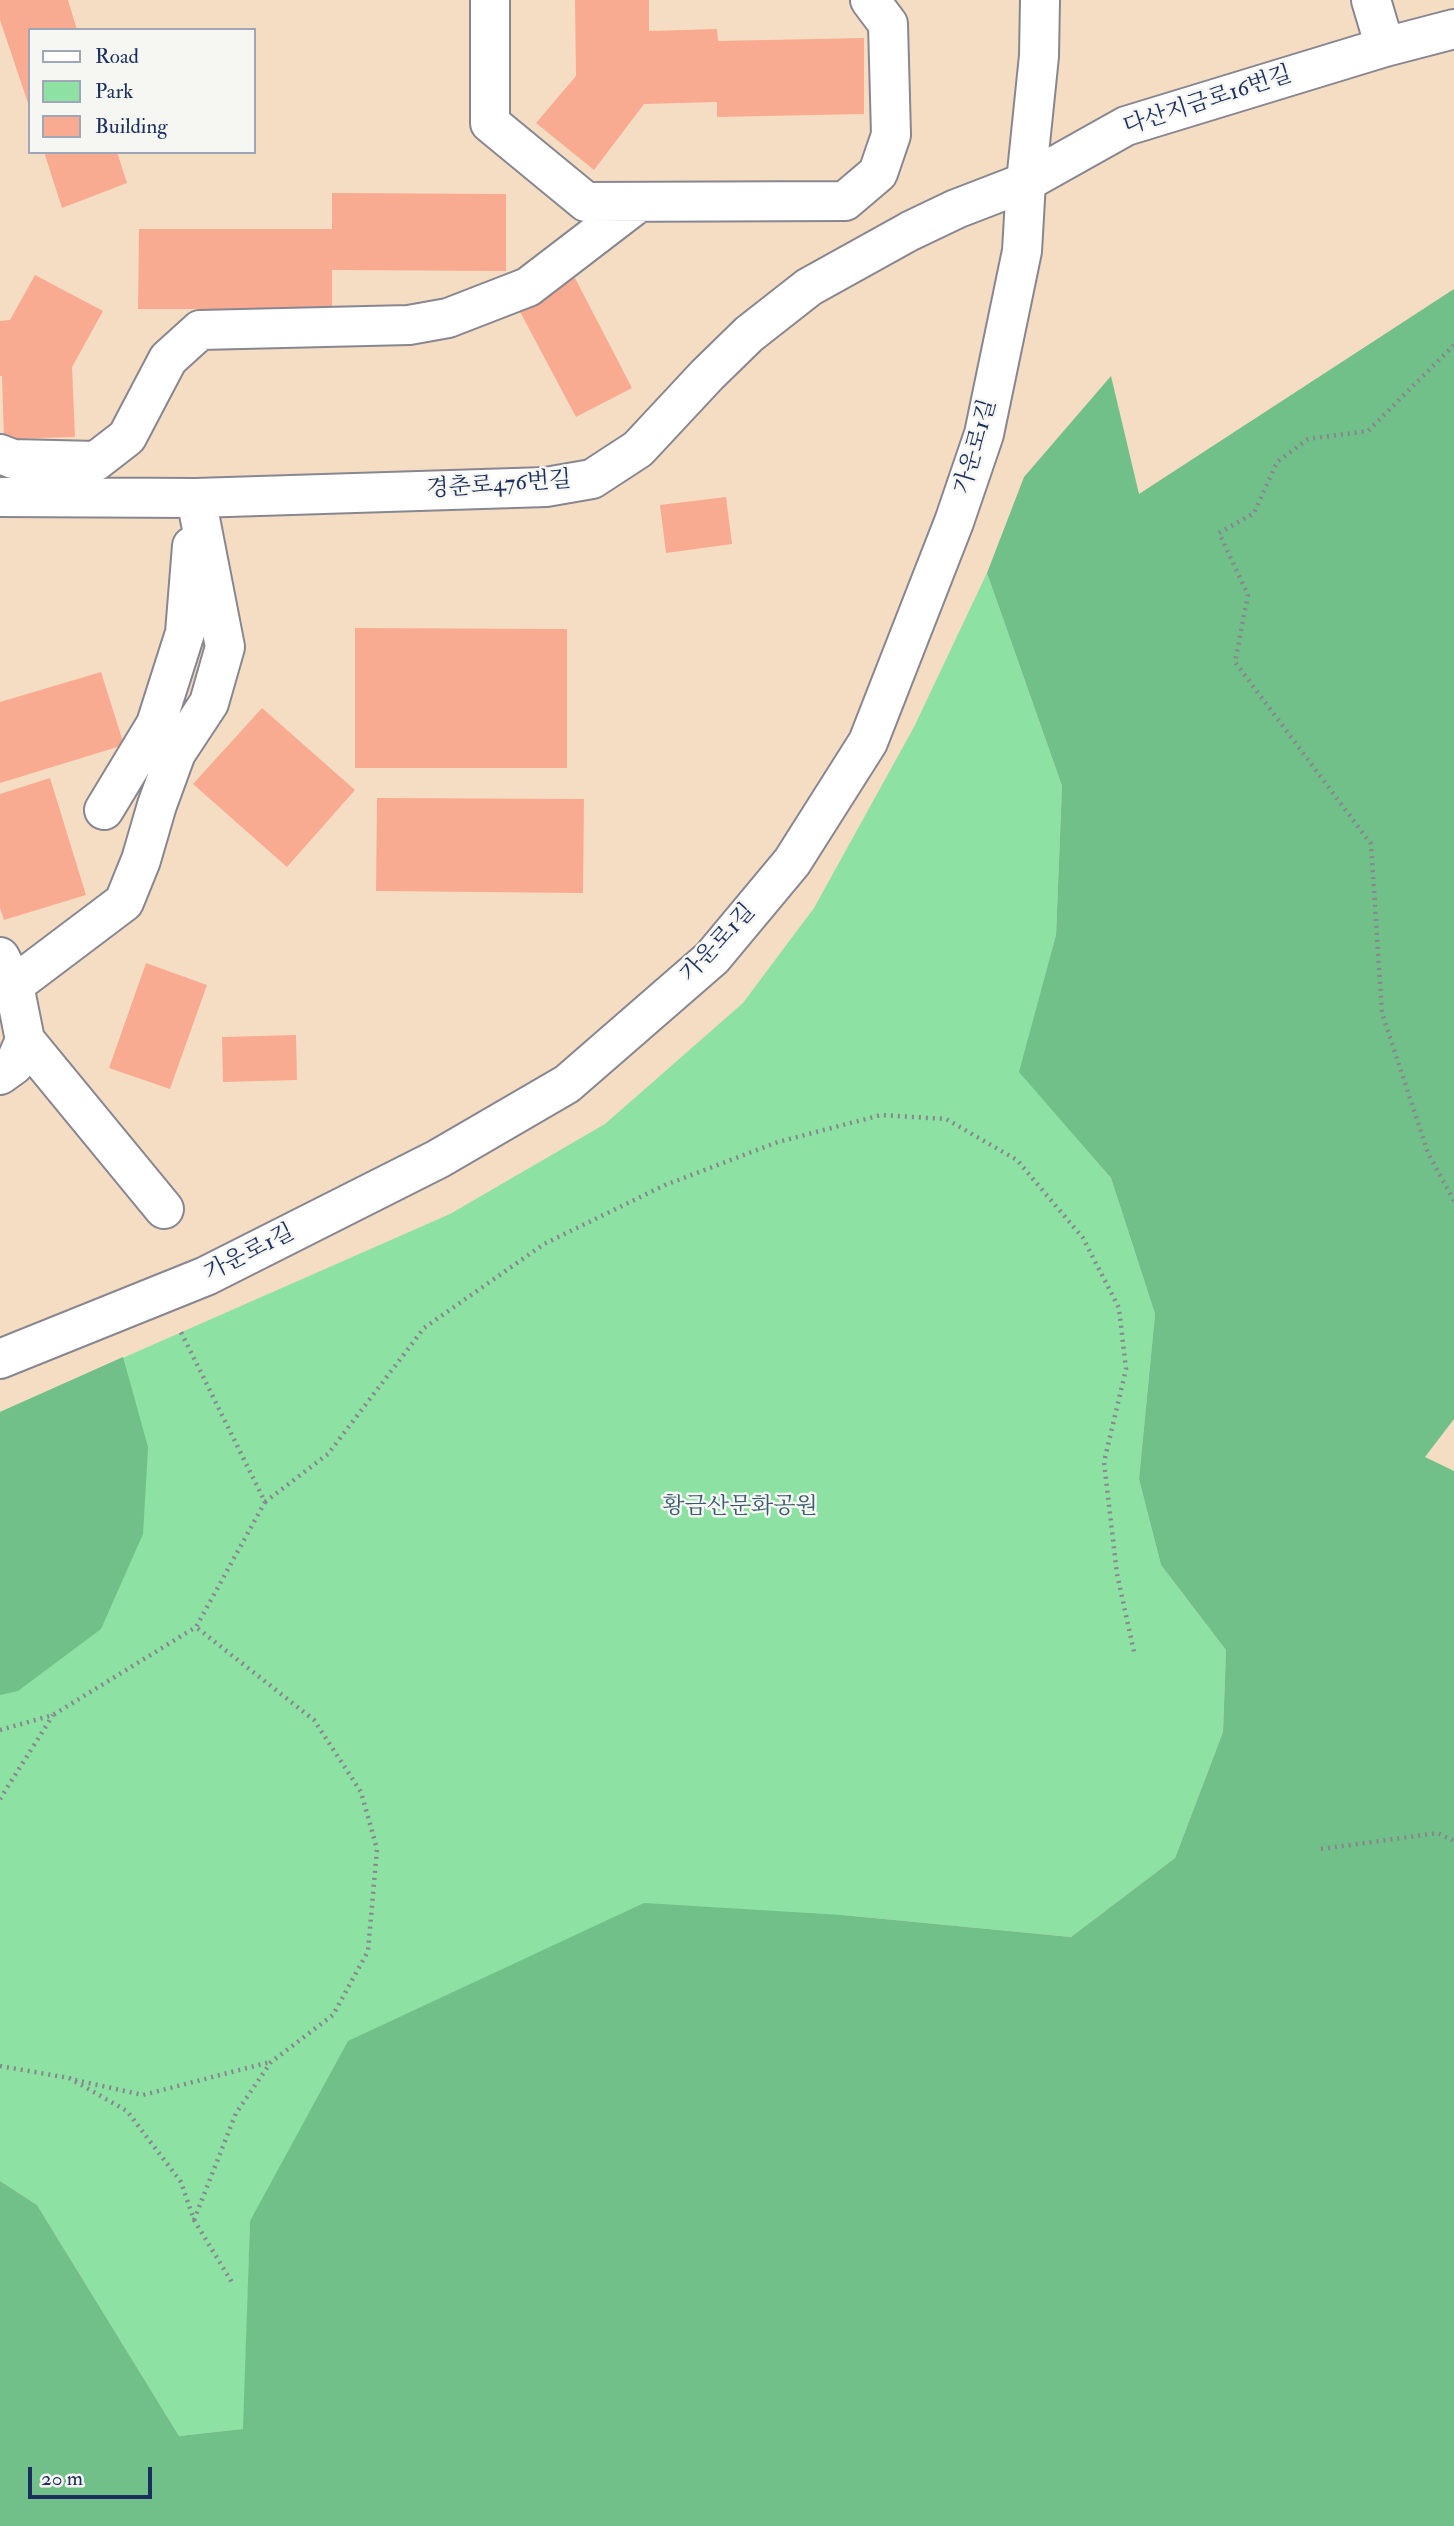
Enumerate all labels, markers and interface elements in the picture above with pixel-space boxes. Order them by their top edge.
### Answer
legend [28,28,256,154]
text: Road [95,43,139,70]
street label: 다산지금로16번길 [1120,62,1296,142]
text: Park [95,78,133,105]
text: Building [95,113,168,140]
street label: 가운로1길 [950,397,1004,497]
street label: 경춘로476번길 [426,467,572,505]
street label: 가운로1길 [676,899,762,989]
street label: 가운로1길 [200,1220,300,1288]
park label: 황금산문화공원 [662,1494,818,1522]
scale bar [32,2452,156,2496]
text: 20 m [41,2465,83,2492]

